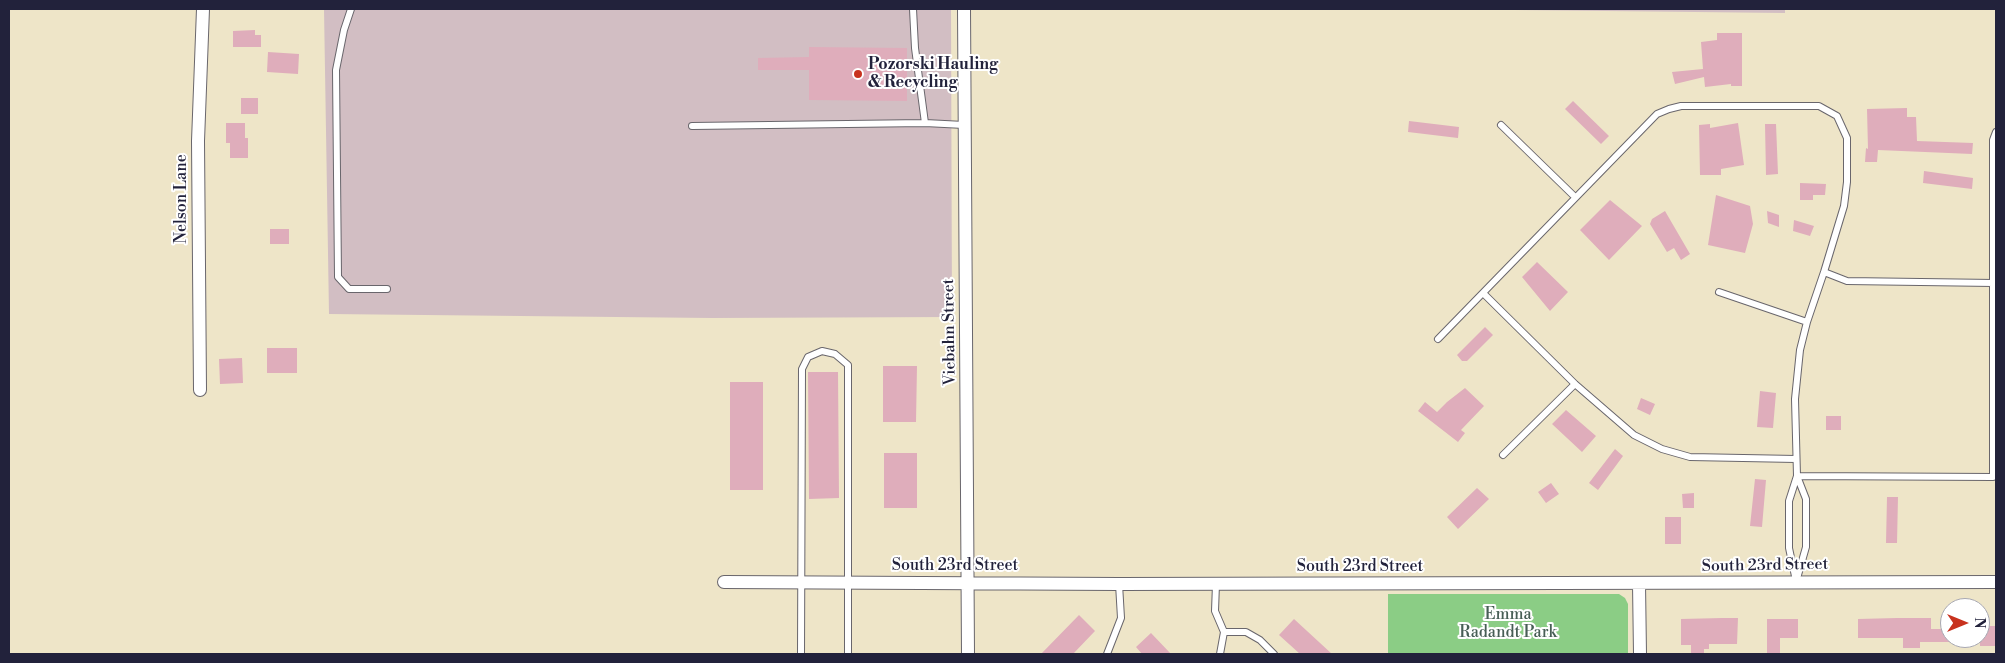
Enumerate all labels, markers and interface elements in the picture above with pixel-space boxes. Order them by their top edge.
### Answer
place label: Pozorski Hauling & Recycling [868,55,998,93]
marker: Pozorski Hauling & Recycling [852,68,864,80]
street label: Nelson Lane [172,154,192,244]
street label: Viebahn Street [939,278,961,386]
street label: South 23rd Street [1702,555,1828,577]
street label: South 23rd Street [892,556,1018,576]
street label: South 23rd Street [1297,557,1423,577]
north arrow [1940,598,1990,648]
park label: Emma Radandt Park [1459,605,1557,643]
text: N [1970,617,1988,629]

